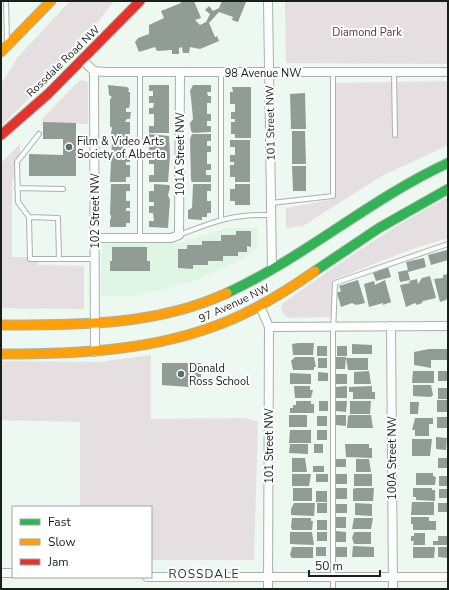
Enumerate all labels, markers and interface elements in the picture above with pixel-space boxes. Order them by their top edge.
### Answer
street label: Rossdale Road NW [23,22,103,100]
park label: Diamond Park [332,25,402,40]
street label: 98 Avenue NW [225,66,301,81]
street label: 101 Street NW [262,85,279,161]
street label: 101A Street NW [173,112,188,196]
place label: Film & Video Arts Society of Alberta [77,134,166,162]
marker: Film & Video Arts Society of Alberta [64,142,74,152]
street label: 102 Street NW [88,173,103,249]
street label: 97 Avenue NW [196,280,272,326]
place label: Donald Ross School [189,361,250,389]
marker: Donald Ross School [176,369,186,379]
street label: 101 Street NW [262,408,277,484]
street label: 100A Street NW [385,416,400,500]
legend [12,506,152,578]
text: Fast [48,514,71,530]
text: Slow [48,534,76,550]
scale bar [309,552,380,578]
text: Jam [47,554,69,570]
text: 50 m [315,558,343,574]
district label: ROSSDALE [169,566,239,582]

